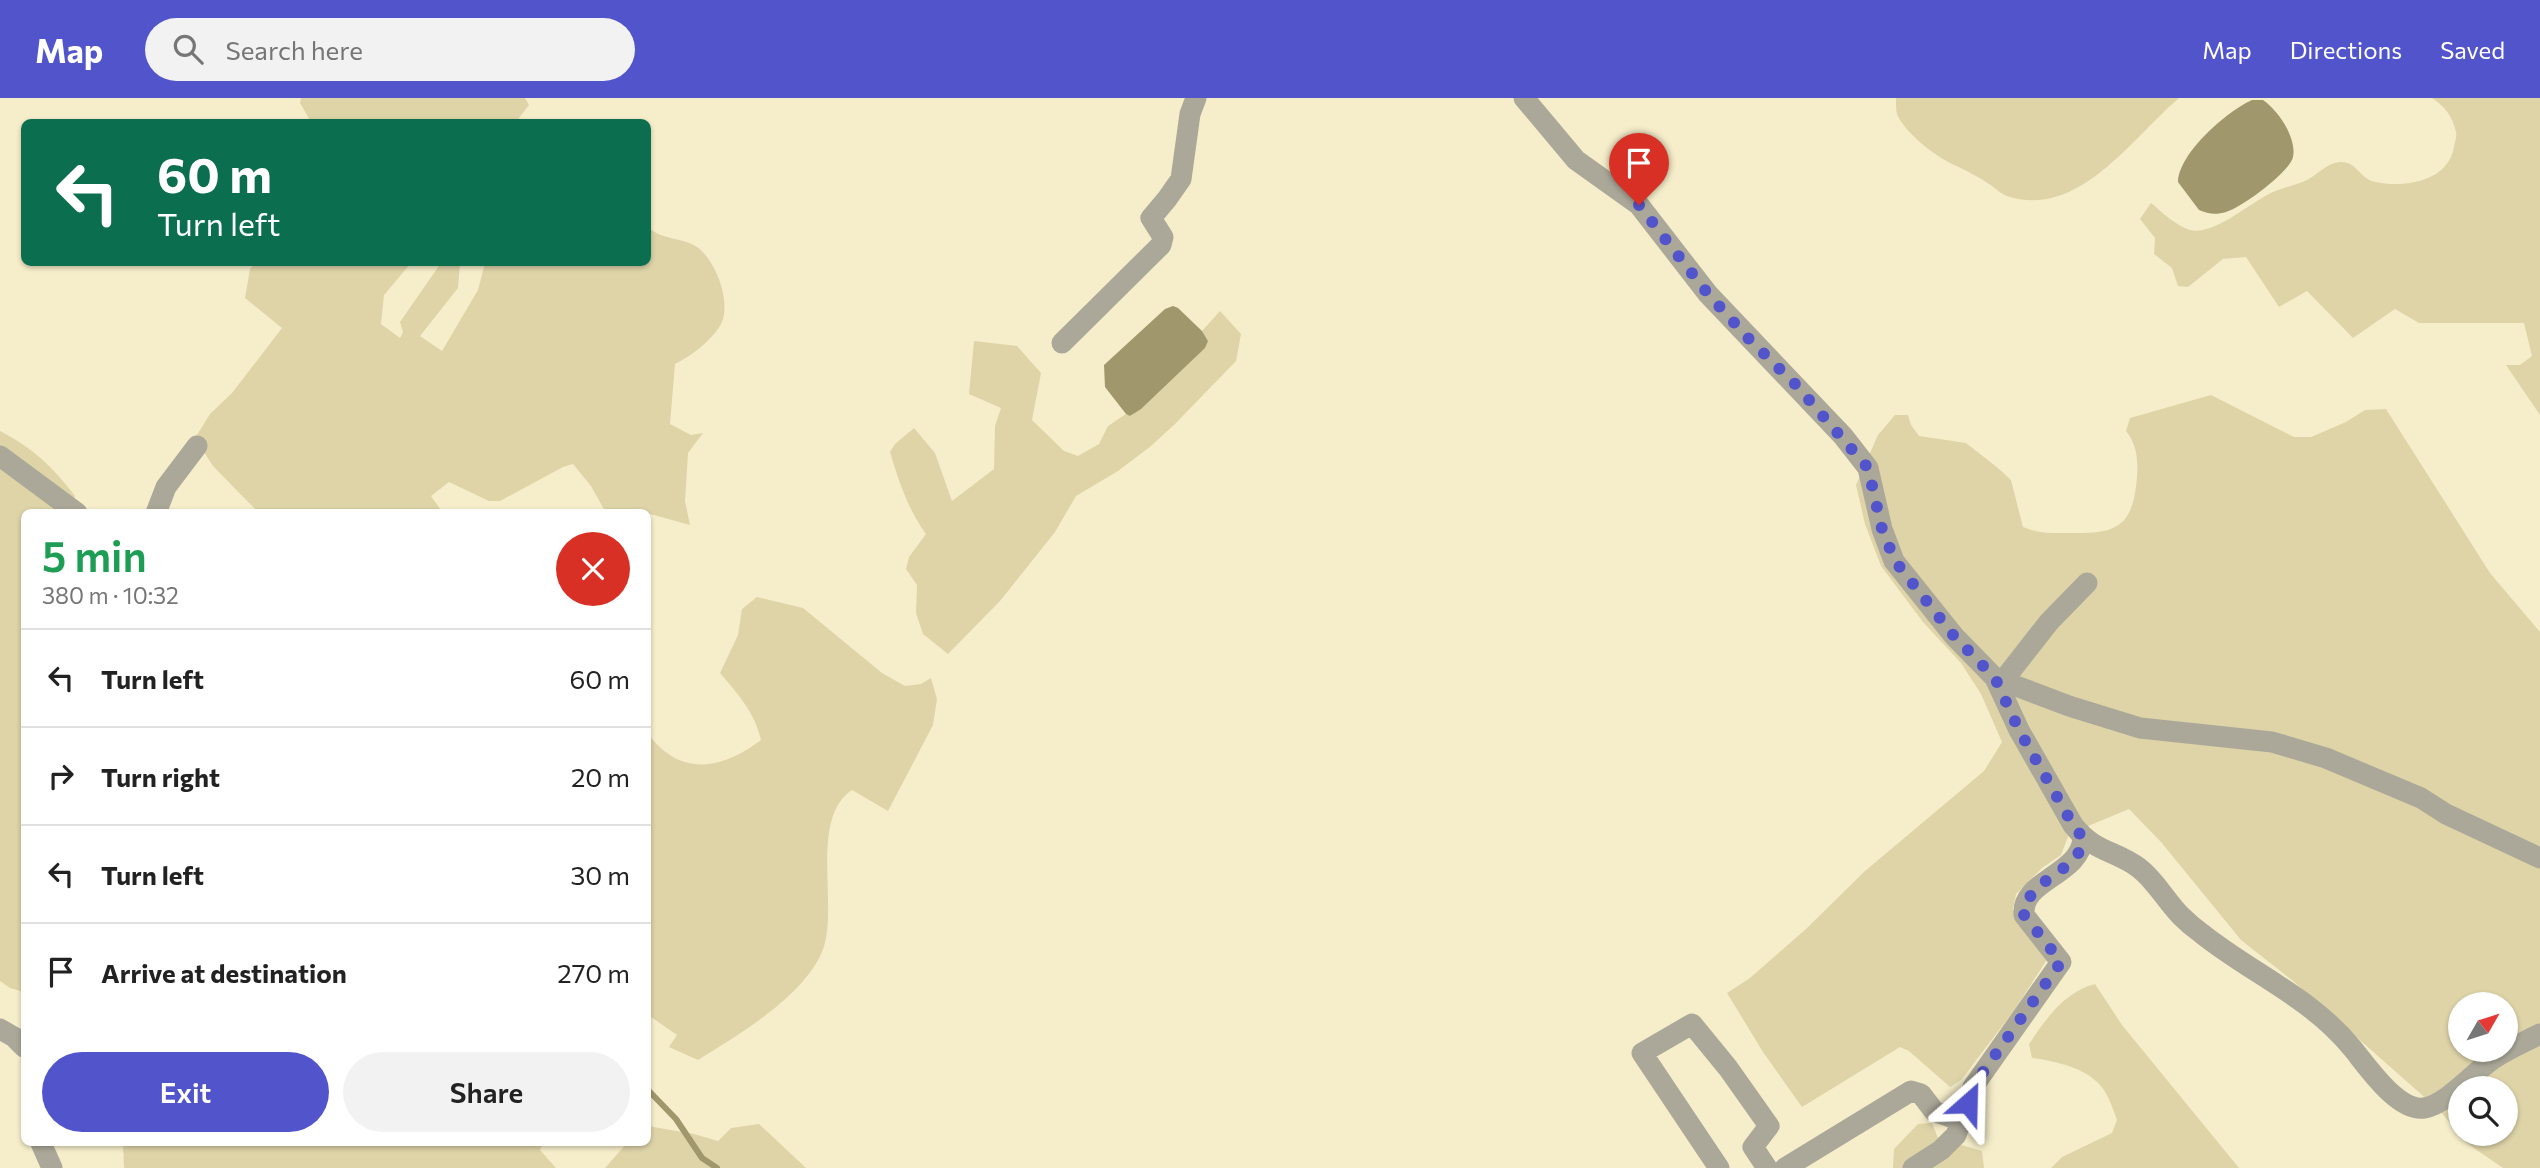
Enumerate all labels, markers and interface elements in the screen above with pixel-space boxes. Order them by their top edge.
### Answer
search box [145,18,635,81]
text: Map [35,29,103,70]
icon: search [169,30,207,68]
text: Search here [225,34,363,65]
text: Map [2202,35,2252,64]
text: Directions [2290,35,2402,64]
text: Saved [2440,35,2505,64]
pin [1609,133,1669,205]
text: 60 m [157,143,272,203]
icon: arrive [1620,144,1658,182]
icon: left [42,147,133,238]
text: Turn left [157,203,281,243]
text: 5 min [42,529,147,581]
button: close [556,532,630,606]
text: 380 m · 10:32 [42,581,179,609]
icon: left [42,659,80,697]
text: Turn left [101,663,204,694]
text: 60 m [570,663,630,694]
icon: right [42,757,80,795]
text: Turn right [101,761,220,792]
text: 20 m [571,761,630,792]
icon: left [42,855,80,893]
text: Turn left [101,859,204,890]
text: 30 m [571,859,630,890]
icon: arrive [42,953,80,991]
text: Arrive at destination [101,957,347,988]
text: 270 m [557,957,630,988]
north arrow [2448,992,2518,1062]
map controls [2448,992,2518,1146]
button: Exit [42,1052,329,1132]
button: Share [343,1052,630,1132]
position arrow [1931,1066,2005,1140]
button: search [2448,1076,2518,1146]

